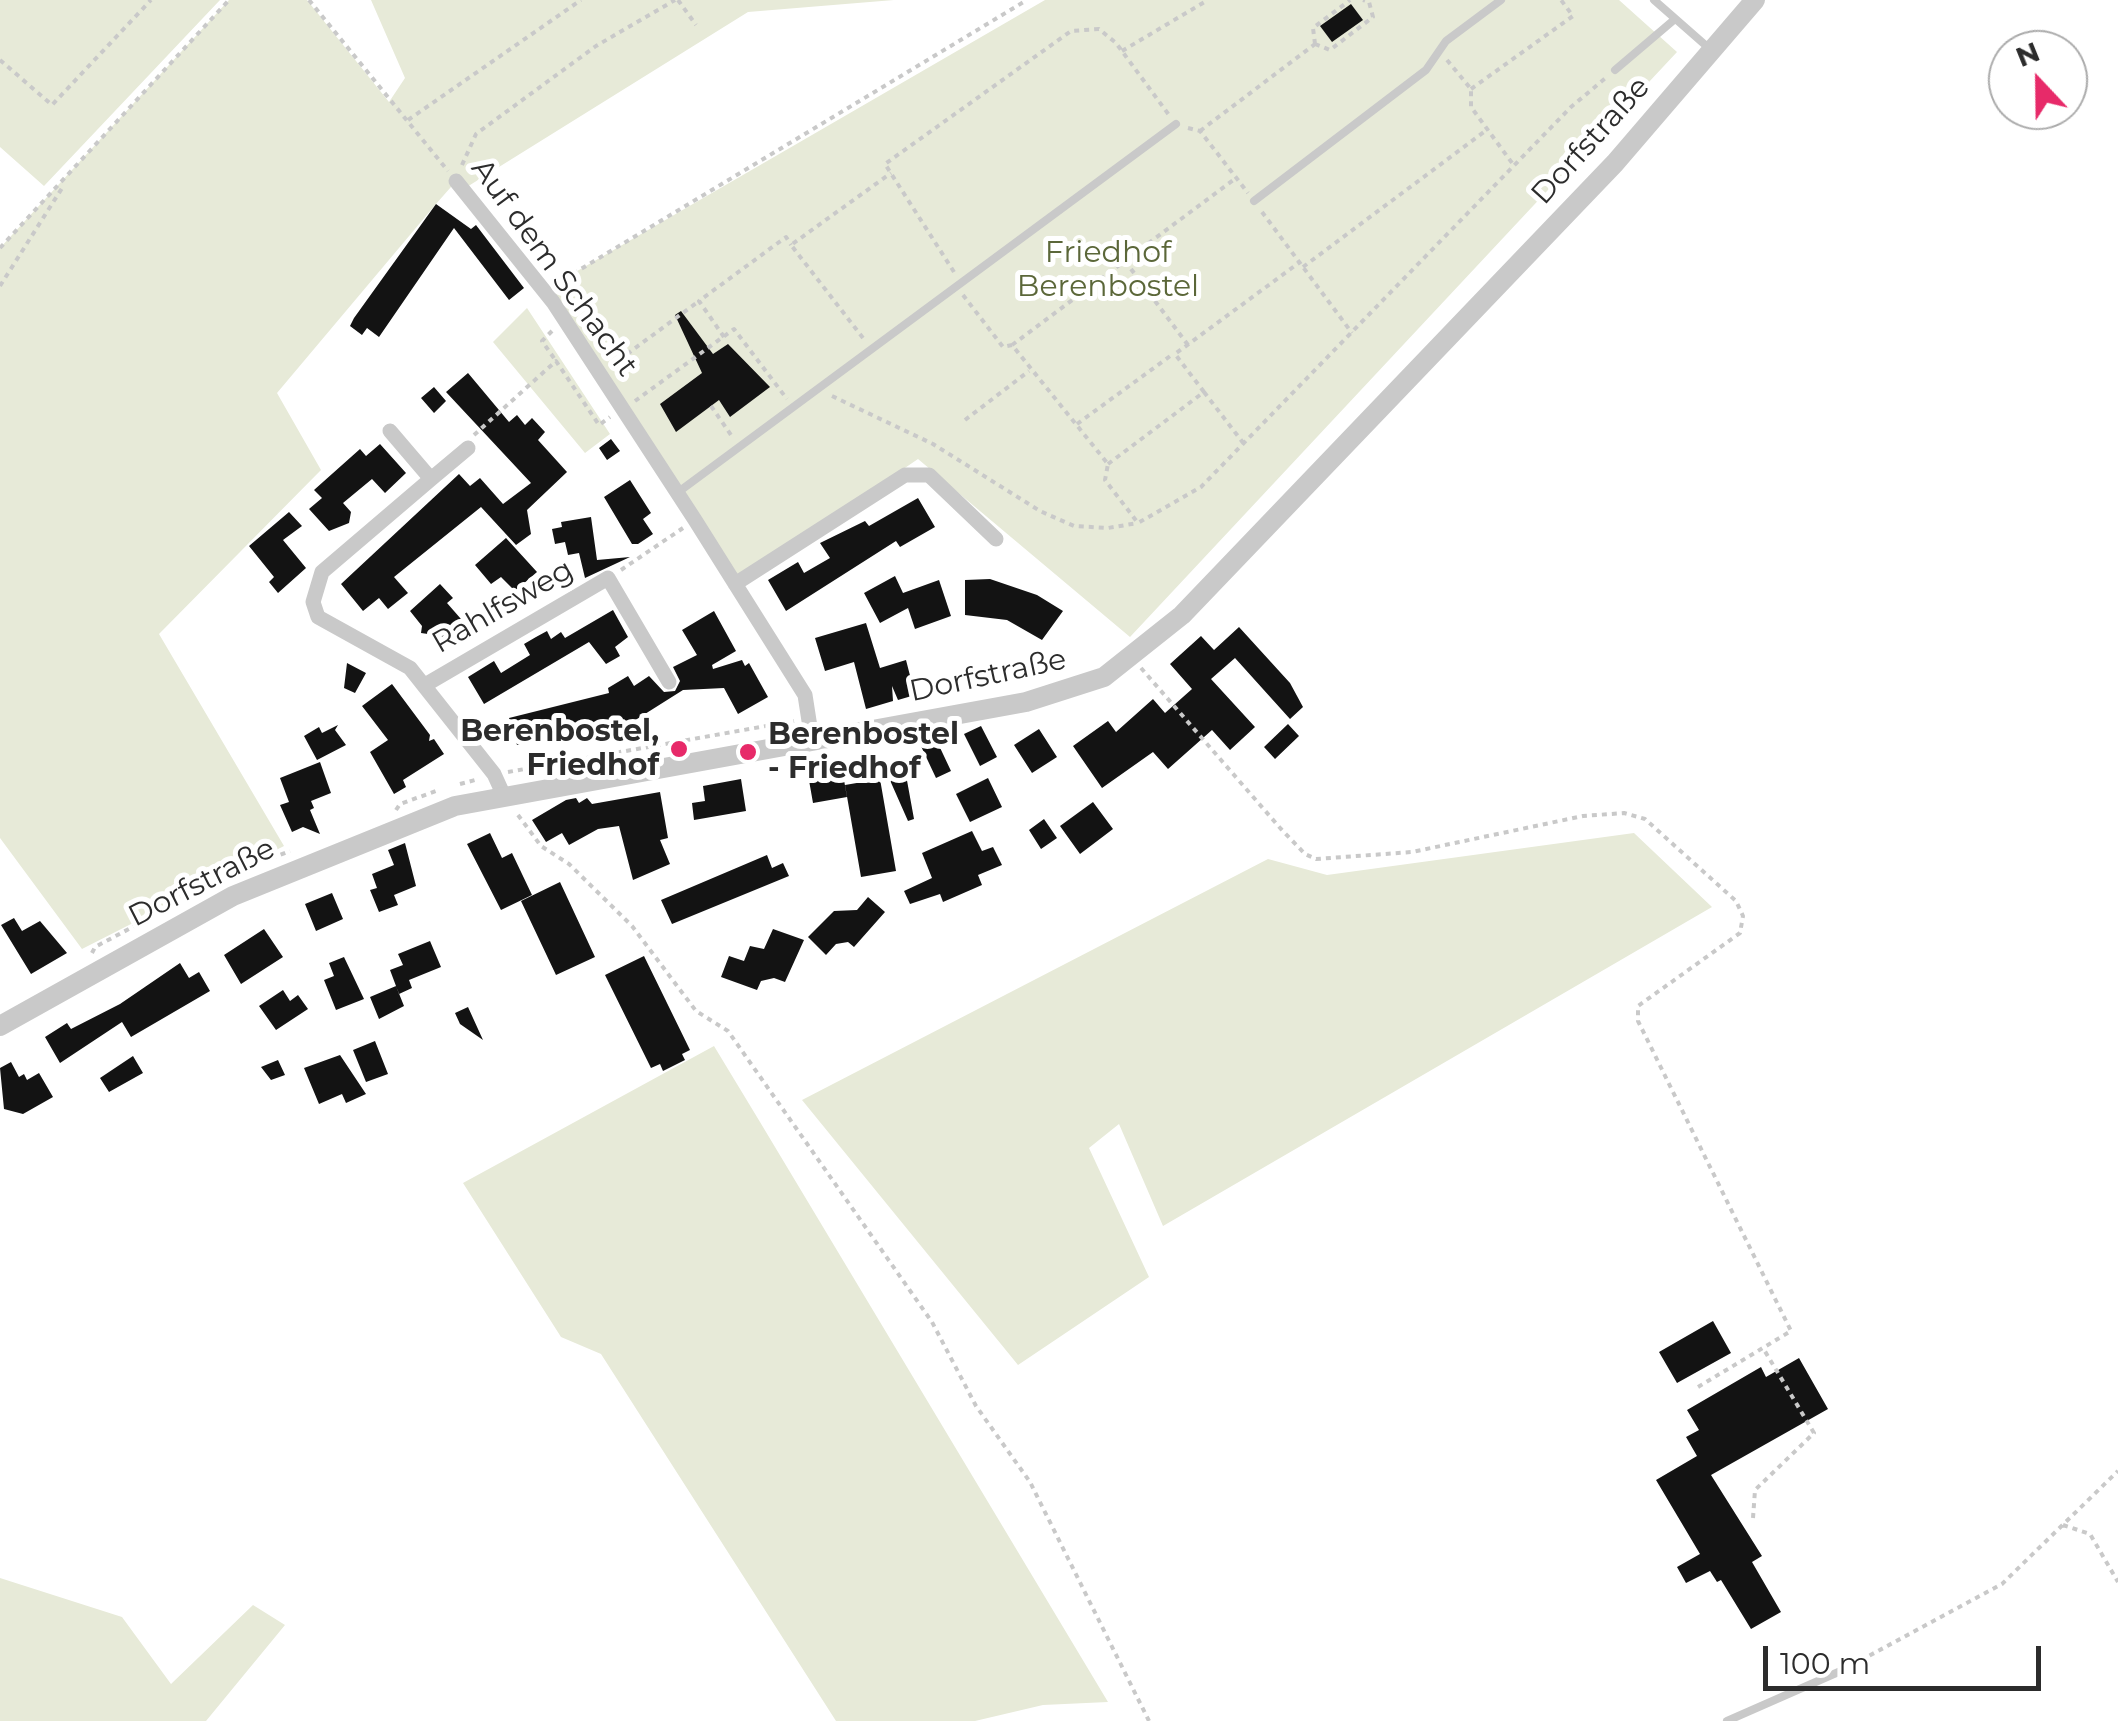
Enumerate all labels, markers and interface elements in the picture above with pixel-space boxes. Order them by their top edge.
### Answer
north arrow [1988,30,2088,130]
text: N [2011,34,2044,74]
street label: Dorfstraße [1524,70,1658,212]
street label: Auf dem Schacht [463,152,645,384]
park label: Friedhof Berenbostel [1017,235,1199,306]
street label: Rahlfsweg [426,552,580,662]
street label: Dorfstraße [906,642,1070,710]
place label: Berenbostel, Friedhof [460,714,659,784]
place label: Berenbostel - Friedhof [768,717,959,788]
marker: Berenbostel, Friedhof [668,738,690,760]
marker: Berenbostel - Friedhof [737,741,759,763]
street label: Dorfstraße [123,831,281,935]
scale bar [1768,1626,2046,1688]
text: 100 m [1780,1645,1870,1682]

